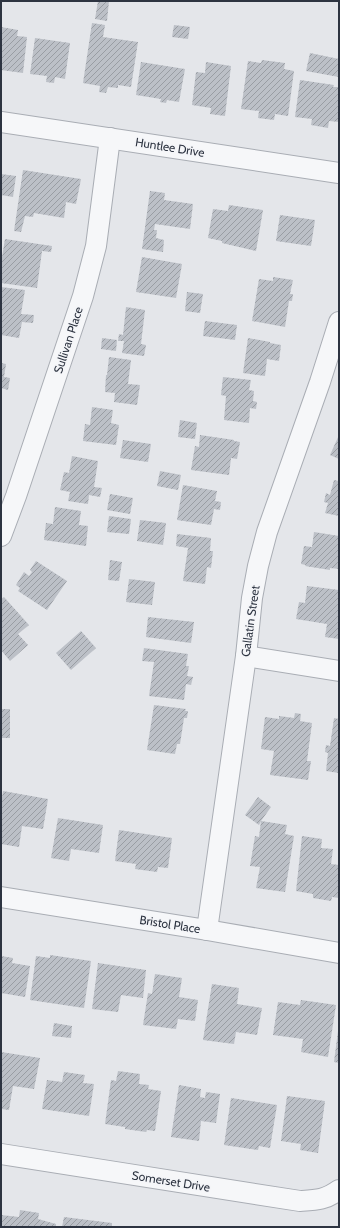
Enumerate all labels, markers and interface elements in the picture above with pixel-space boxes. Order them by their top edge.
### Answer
street label: Huntlee Drive [134,134,206,160]
street label: Sullivan Place [50,305,86,375]
street label: Gallatin Street [238,584,262,658]
street label: Bristol Place [138,912,202,936]
street label: Somerset Drive [131,1167,211,1195]

